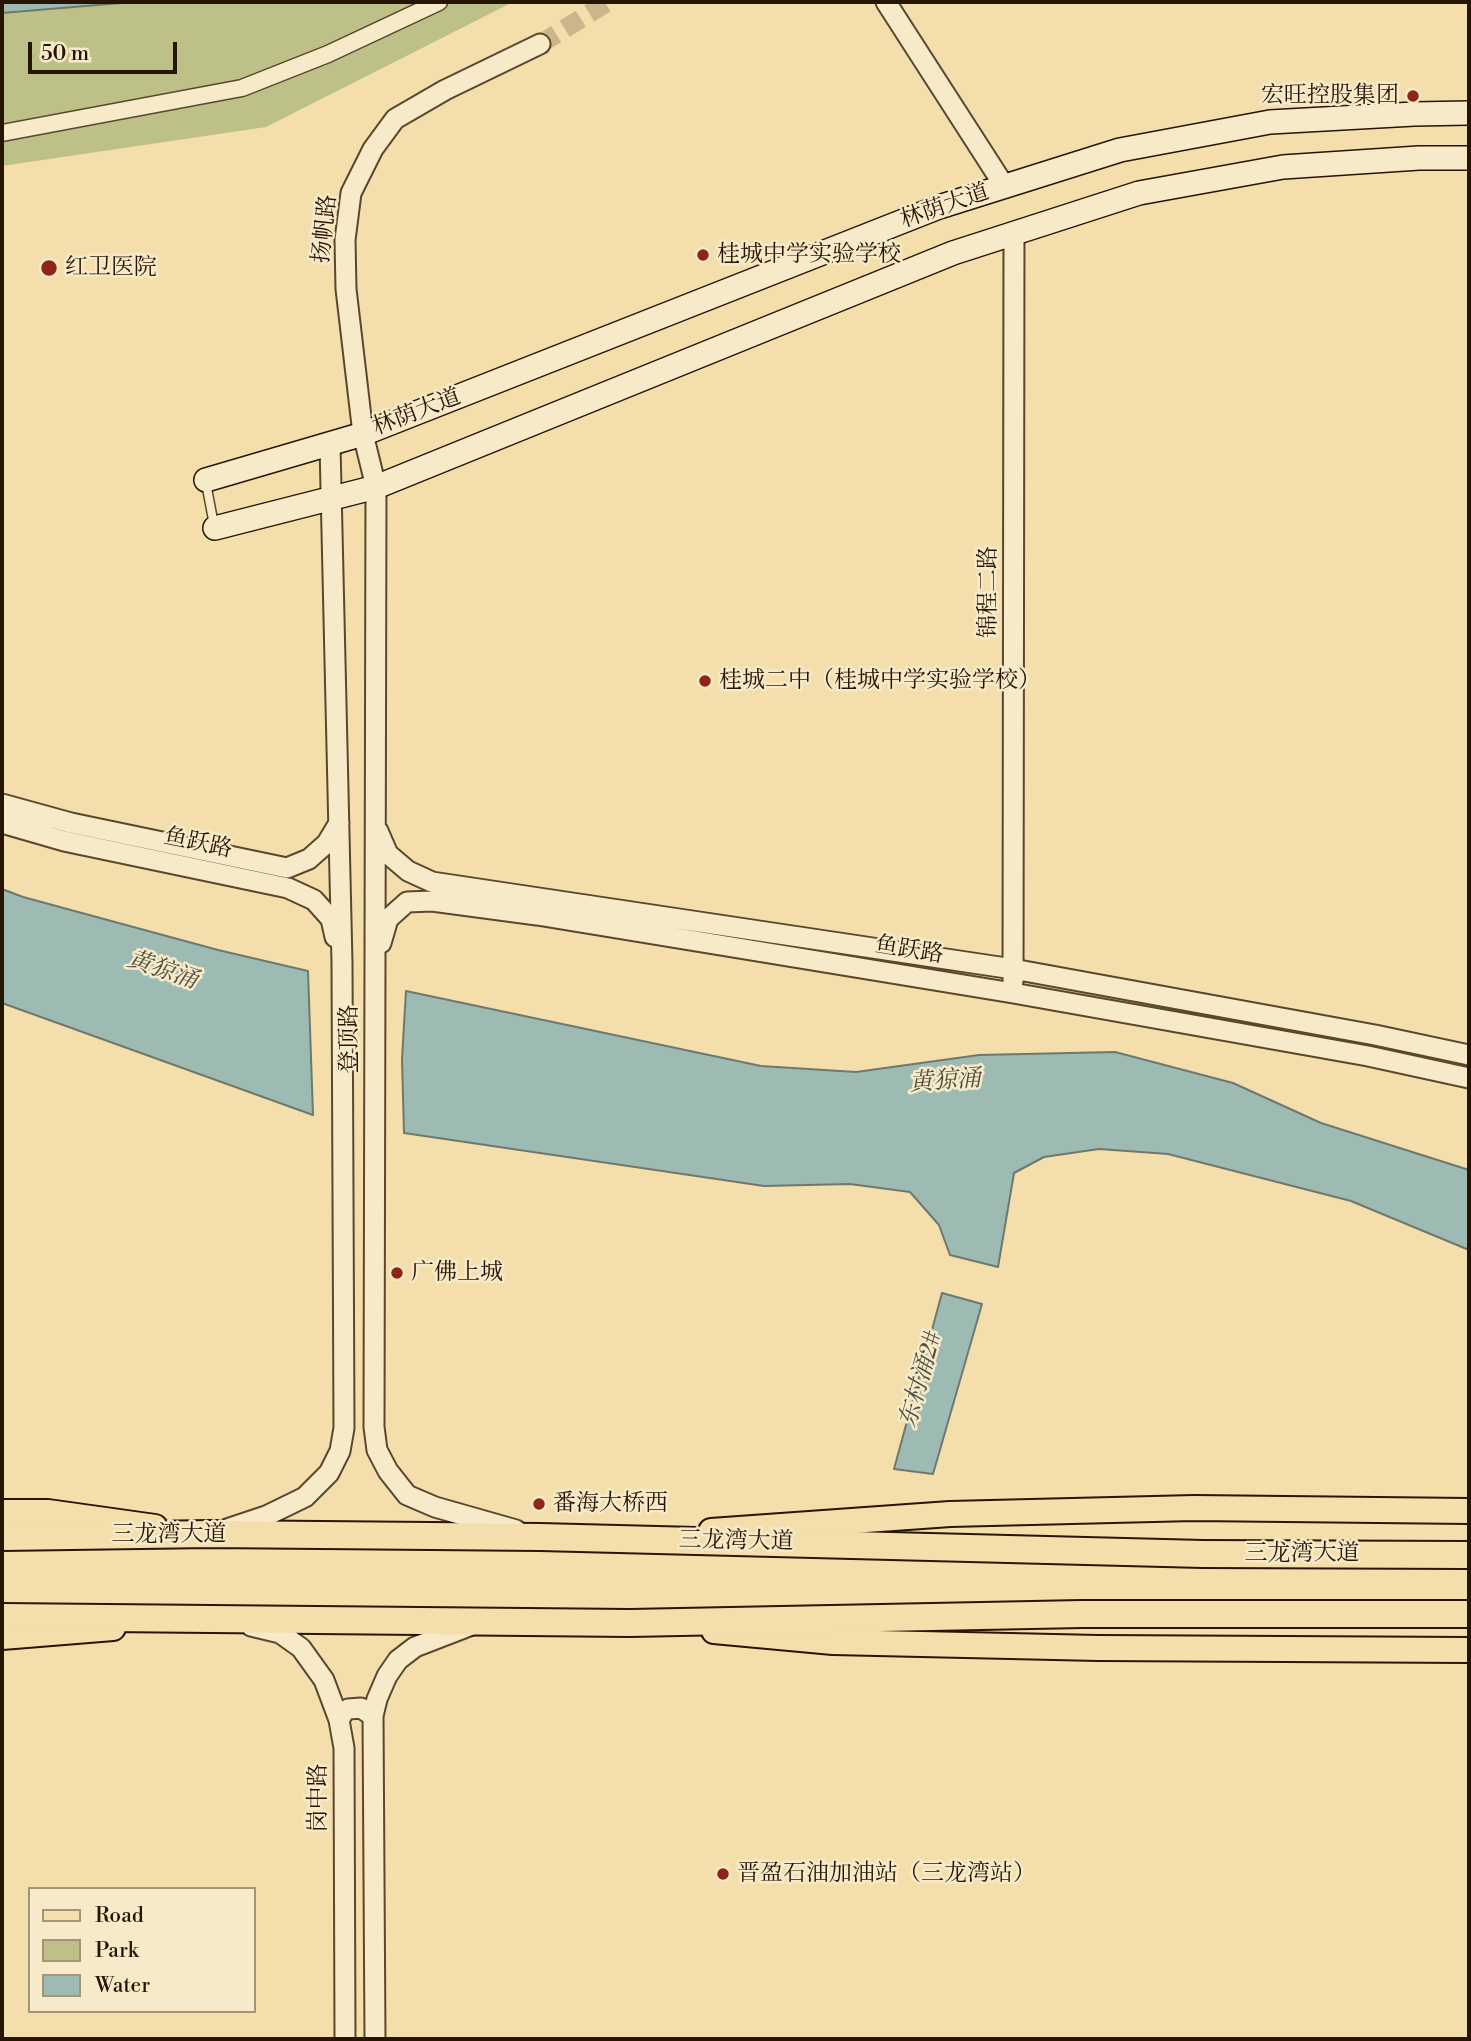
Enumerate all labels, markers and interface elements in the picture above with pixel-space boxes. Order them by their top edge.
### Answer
scale bar [32,28,180,72]
text: 50 m [41,41,89,67]
place label: 宏旺控股集团 [1261,82,1399,110]
marker: 宏旺控股集团 [1405,88,1421,104]
street label: 林荫大道 [897,179,993,235]
street label: 扬帆路 [309,193,343,265]
place label: 桂城中学实验学校 [717,241,901,269]
marker: 桂城中学实验学校 [695,247,711,263]
place label: 红卫医院 [65,254,157,282]
marker: 红卫医院 [39,258,59,278]
street label: 林荫大道 [369,384,465,442]
street label: 锦程二路 [975,546,1003,638]
place label: 桂城二中（桂城中学实验学校） [719,667,1041,695]
marker: 桂城二中（桂城中学实验学校） [697,673,713,689]
street label: 鱼跃路 [161,823,235,865]
street label: 鱼跃路 [873,932,945,970]
water label: 黄猄涌 [123,946,201,996]
street label: 登顶路 [336,1005,364,1073]
water label: 黄猄涌 [908,1065,982,1099]
place label: 广佛上城 [411,1259,503,1287]
marker: 广佛上城 [389,1265,405,1281]
water label: 东村涌2# [895,1329,949,1431]
place label: 番海大桥西 [553,1490,668,1518]
marker: 番海大桥西 [531,1496,547,1512]
street label: 三龙湾大道 [112,1521,226,1549]
street label: 三龙湾大道 [678,1527,794,1557]
street label: 三龙湾大道 [1245,1540,1359,1568]
street label: 岗中路 [305,1764,333,1832]
place label: 晋盈石油加油站（三龙湾站） [737,1860,1036,1888]
marker: 晋盈石油加油站（三龙湾站） [715,1866,731,1882]
legend [28,1887,256,2013]
text: Road [95,1903,144,1929]
text: Park [95,1938,139,1964]
text: Water [95,1973,150,1999]

